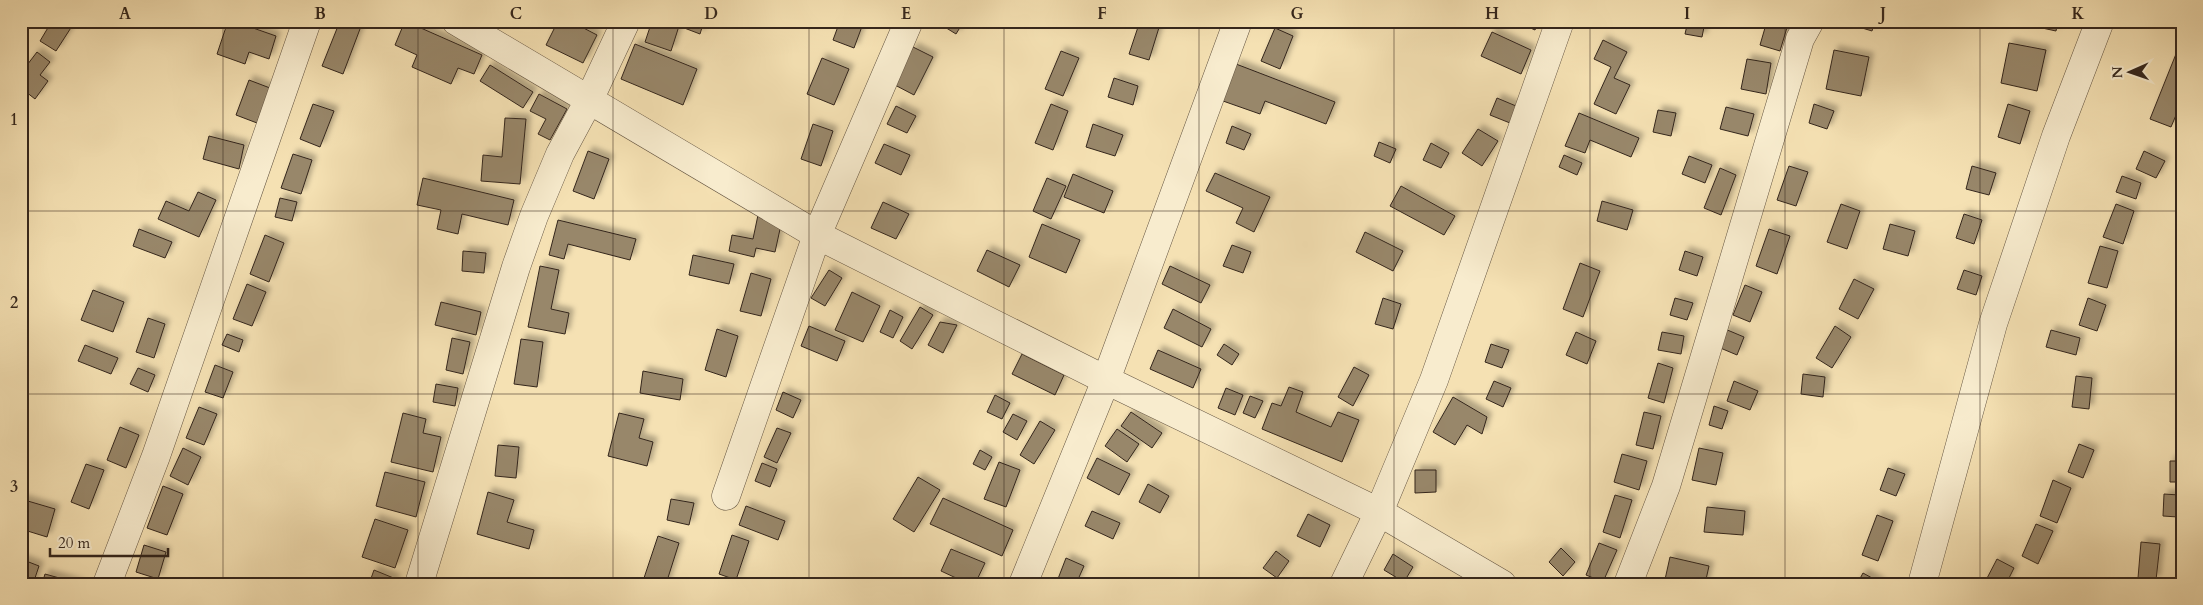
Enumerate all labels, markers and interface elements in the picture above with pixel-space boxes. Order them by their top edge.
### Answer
text: A [119,3,131,25]
text: B [314,3,326,25]
text: C [510,3,522,25]
text: D [704,3,718,25]
text: E [901,3,911,25]
text: F [1097,3,1107,25]
text: G [1290,3,1304,25]
text: H [1485,3,1499,25]
text: I [1684,3,1690,25]
text: J [1878,3,1886,25]
text: K [2072,3,2085,25]
north arrow [2106,48,2156,98]
text: N [2108,66,2127,79]
text: 1 [10,109,18,131]
text: 2 [10,292,18,314]
text: 3 [10,476,18,498]
scale bar [50,525,168,557]
text: 20 m [58,533,90,553]

